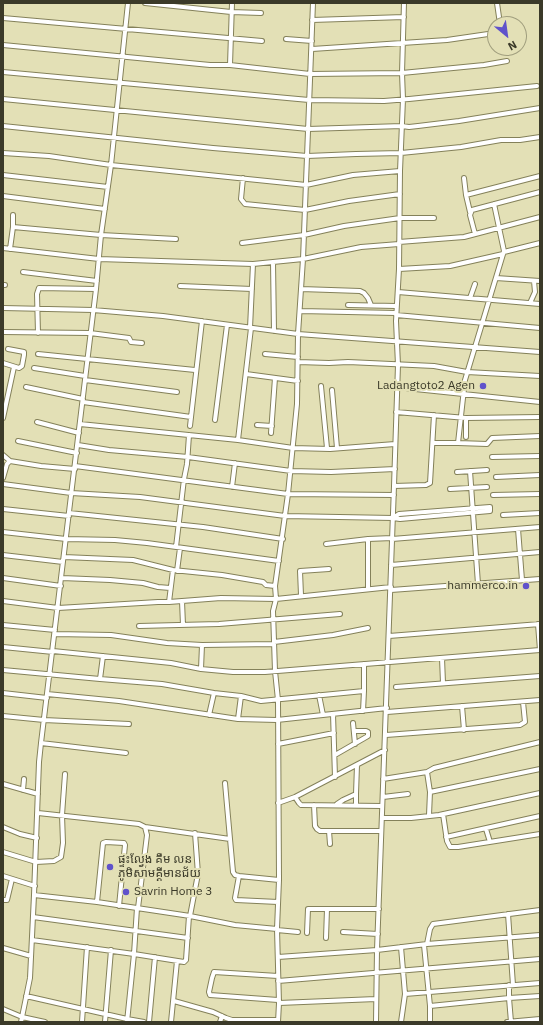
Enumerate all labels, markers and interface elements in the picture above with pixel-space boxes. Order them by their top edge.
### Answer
north arrow [487,16,527,56]
text: N [505,38,519,54]
place label: Ladangtoto2 Agen [377,379,475,393]
marker: Ladangtoto2 Agen [478,381,488,391]
place label: hammerco.in [447,579,518,593]
marker: hammerco.in [521,581,531,591]
place label: ផ្ទះល្វែង គឹម លន ភូមិសាមគ្គីមានជ័យ [118,853,201,881]
marker: ផ្ទះល្វែង គឹម លន ភូមិសាមគ្គីមានជ័យ [105,862,115,872]
place label: Savrin Home 3 [134,885,213,899]
marker: Savrin Home 3 [121,887,131,897]

